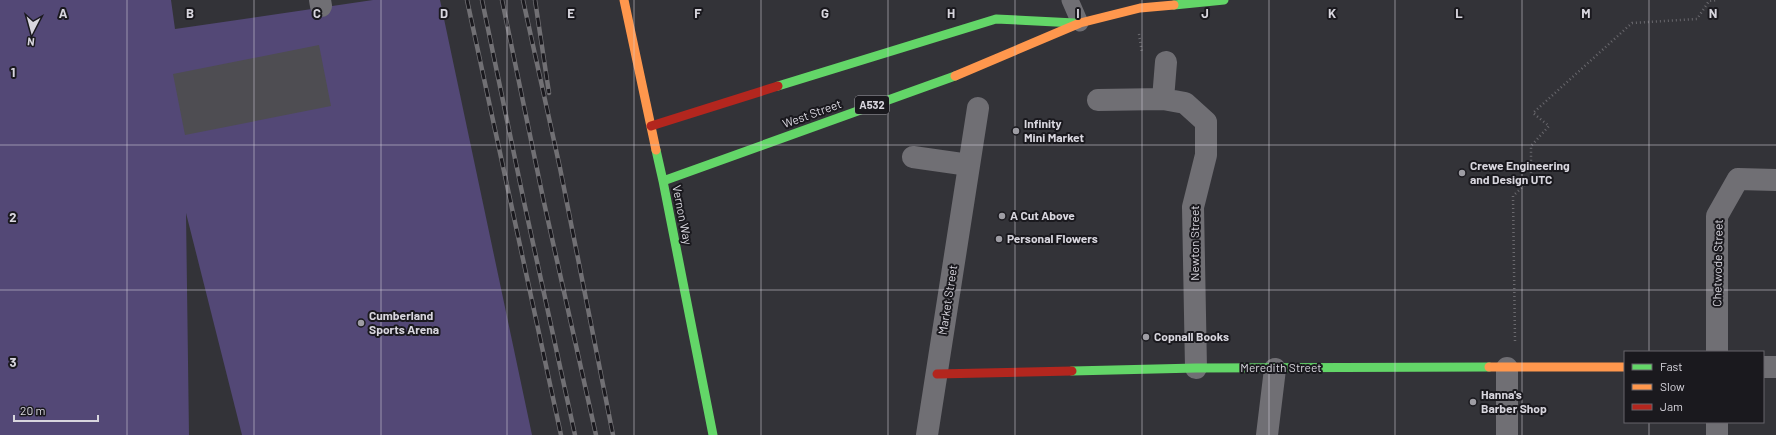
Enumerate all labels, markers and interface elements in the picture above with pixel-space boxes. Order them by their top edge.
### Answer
text: A [59,5,68,21]
text: B [186,5,194,21]
text: C [313,5,321,21]
text: D [440,5,448,21]
text: E [567,5,575,21]
text: F [694,5,702,21]
text: G [821,5,829,21]
text: H [947,5,955,21]
text: I [1076,5,1080,21]
text: J [1201,5,1209,21]
text: K [1328,5,1336,21]
text: L [1455,5,1463,21]
text: M [1581,5,1591,21]
text: N [1709,5,1717,21]
north arrow [12,12,52,52]
text: N [27,36,35,49]
text: 1 [11,64,15,80]
street label: West Street [780,96,843,130]
road number: A532 [855,96,889,114]
place label: Infinity Mini Market [1024,116,1084,144]
marker: Infinity Mini Market [1011,126,1021,136]
place label: Crewe Engineering and Design UTC [1470,158,1570,186]
marker: Crewe Engineering and Design UTC [1457,168,1467,178]
street label: Vernon Way [670,184,696,246]
street label: Newton Street [1187,205,1201,281]
place label: A Cut Above [1010,208,1075,222]
text: 2 [9,209,17,225]
marker: A Cut Above [997,211,1007,221]
street label: Chetwode Street [1709,219,1725,307]
place label: Personal Flowers [1007,231,1098,245]
marker: Personal Flowers [994,234,1004,244]
street label: Market Street [935,264,959,336]
place label: Cumberland Sports Arena [369,308,439,336]
marker: Cumberland Sports Arena [356,318,366,328]
place label: Copnall Books [1154,329,1229,343]
marker: Copnall Books [1141,332,1151,342]
legend [1624,351,1764,423]
text: 3 [9,354,17,370]
text: Fast [1660,359,1683,373]
street label: Meredith Street [1240,360,1322,374]
text: Slow [1660,379,1685,393]
place label: Hanna's Barber Shop [1481,387,1547,415]
scale bar [14,397,98,423]
marker: Hanna's Barber Shop [1468,397,1478,407]
text: Jam [1660,399,1683,413]
text: 20 m [20,403,46,417]

